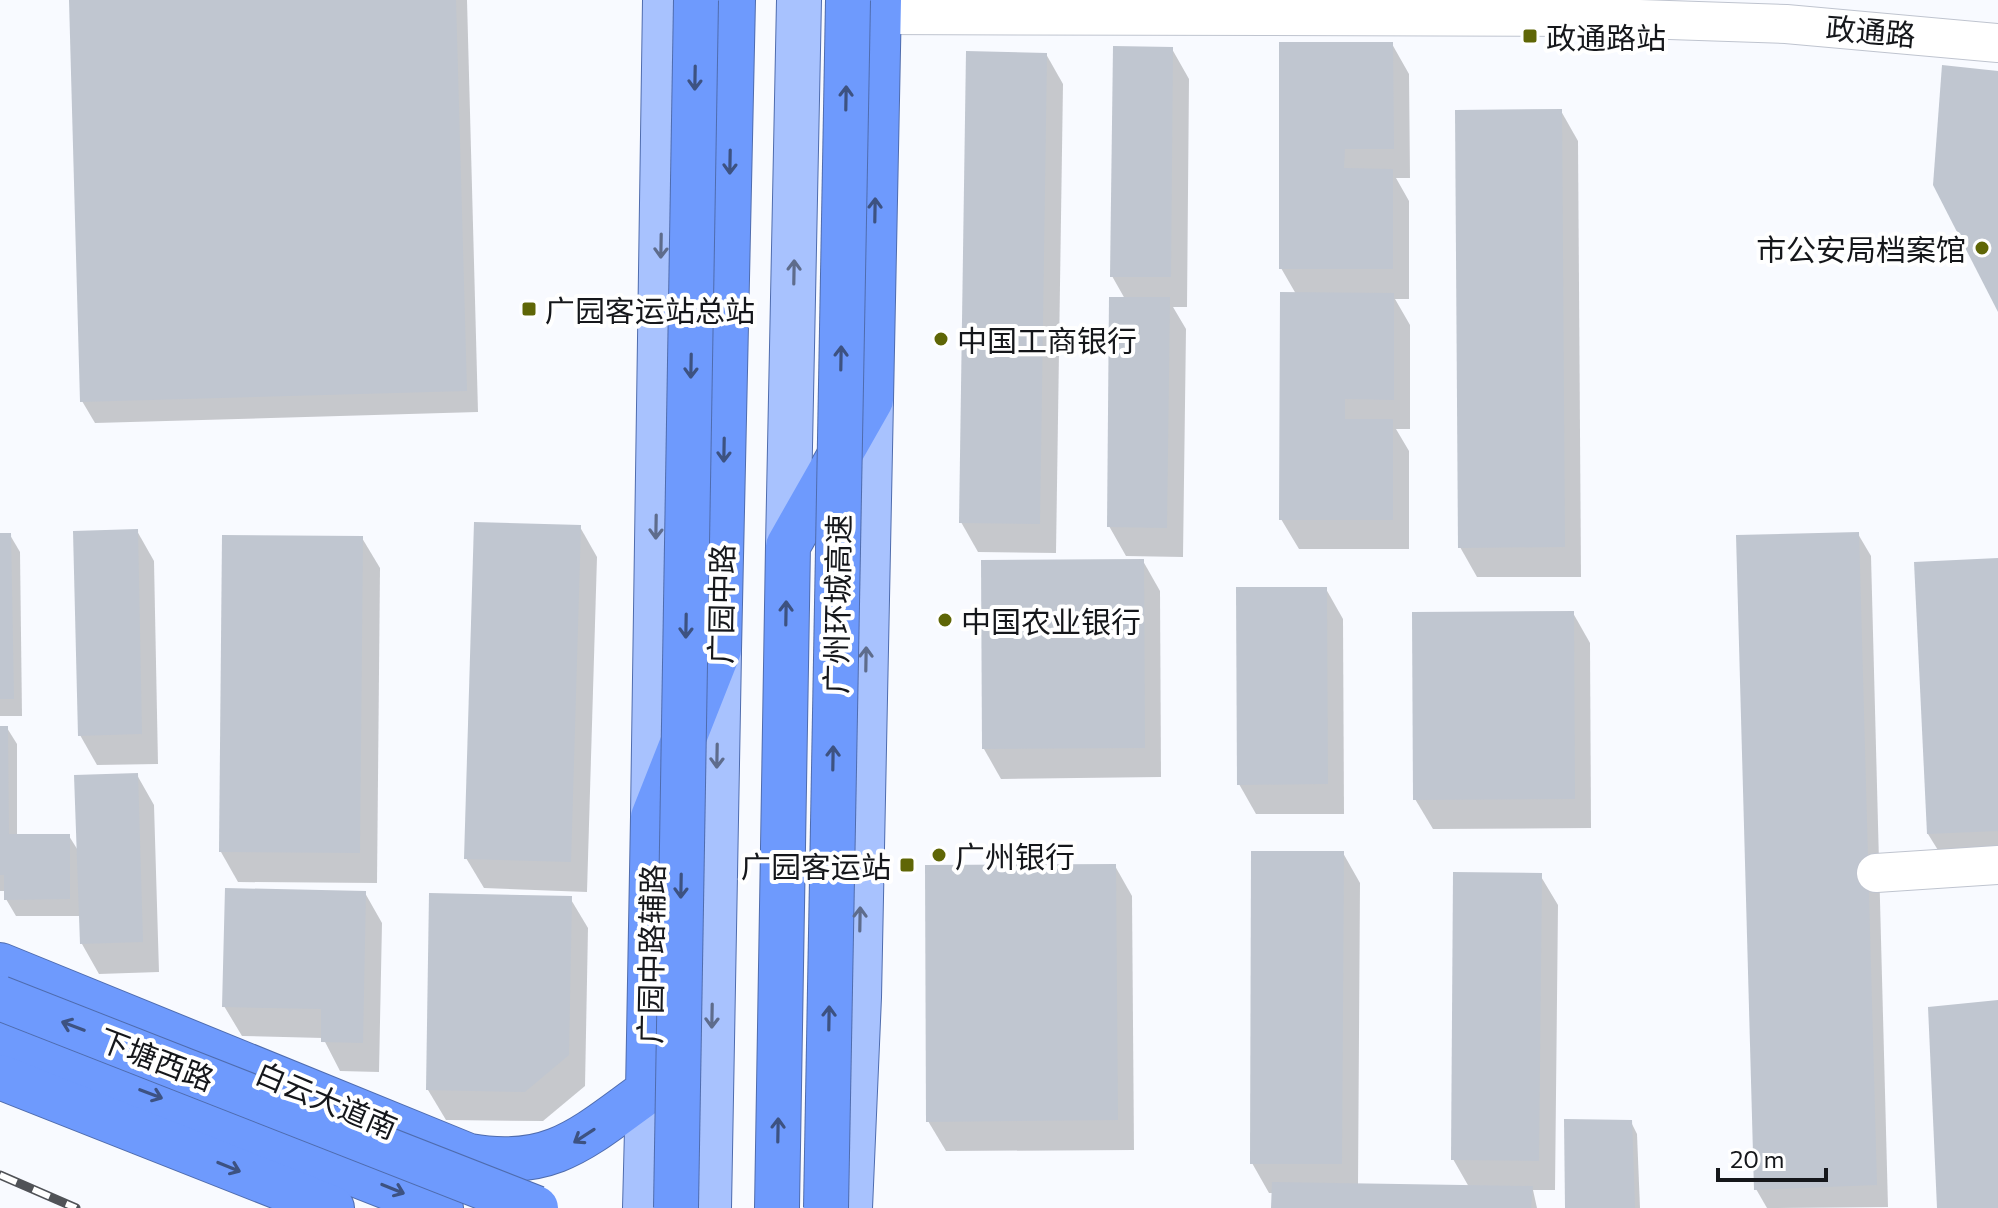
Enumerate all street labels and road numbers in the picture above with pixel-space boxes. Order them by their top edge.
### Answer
street label: 政通路 [1825,8,1917,52]
street label: 广州环城高速 [816,514,856,694]
street label: 广园中路 [700,544,740,664]
street label: 广园中路辅路 [630,864,670,1044]
street label: 下塘西路 [94,1019,220,1097]
street label: 白云大道南 [251,1053,403,1145]

